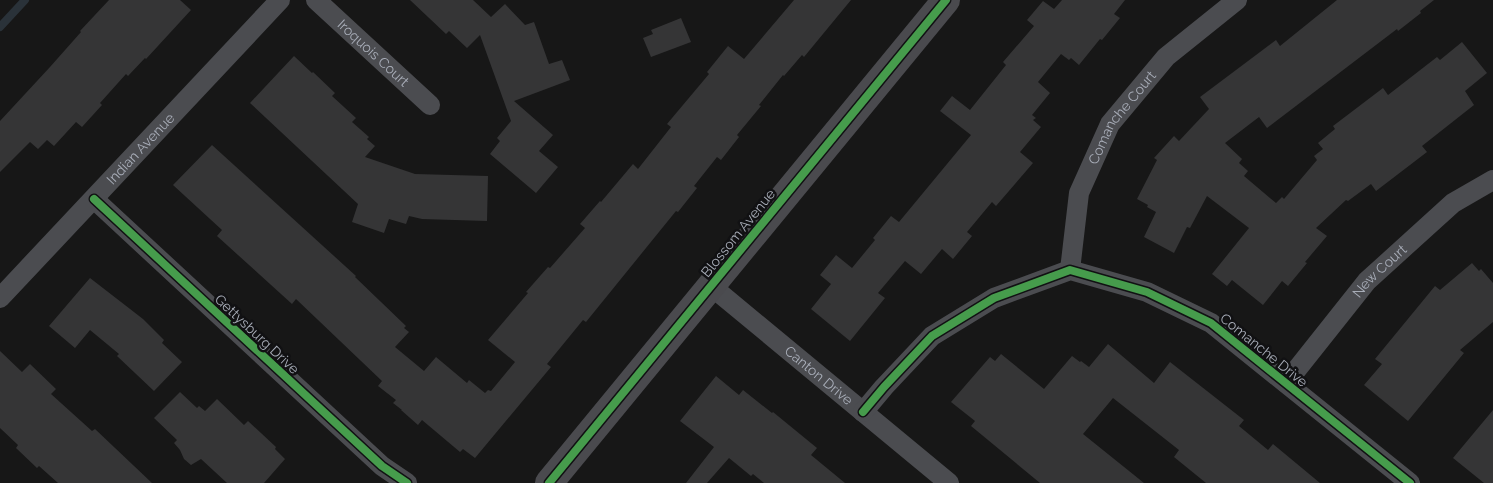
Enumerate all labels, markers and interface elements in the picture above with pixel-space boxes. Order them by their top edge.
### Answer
street label: Iroquois Court [334,16,413,90]
street label: Comanche Court [1085,67,1159,167]
street label: Indian Avenue [103,110,178,187]
street label: Blossom Avenue [698,186,778,280]
street label: New Court [1349,241,1410,301]
street label: Gettysburg Drive [212,291,302,377]
street label: Comanche Drive [1217,310,1311,390]
street label: Canton Drive [782,342,856,408]

